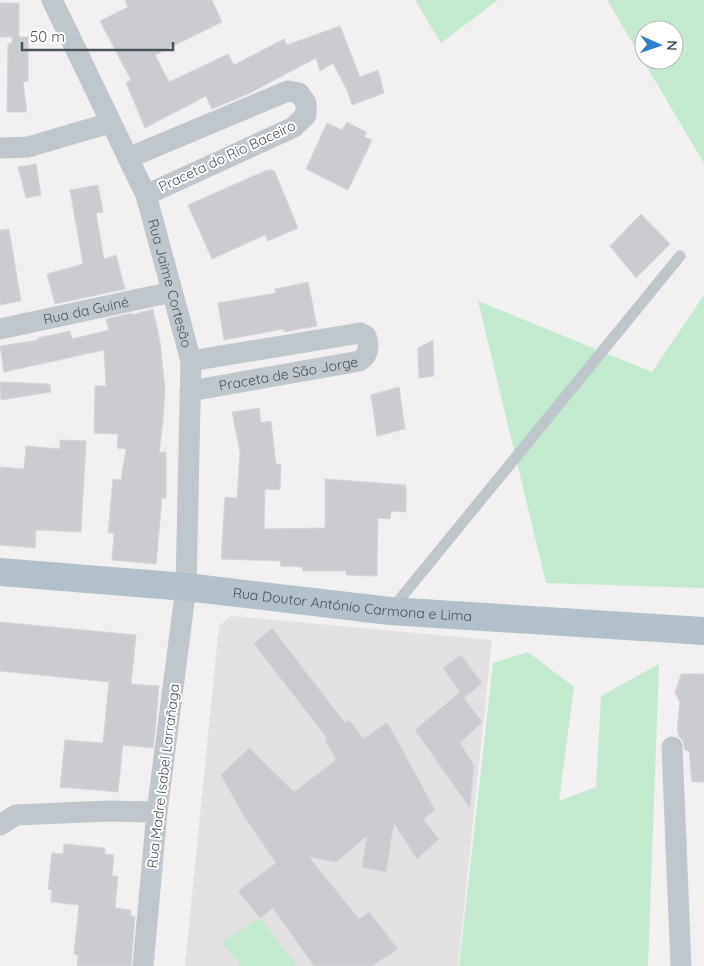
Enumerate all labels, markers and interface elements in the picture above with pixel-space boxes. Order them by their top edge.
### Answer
scale bar [22,20,174,52]
north arrow [634,20,684,70]
text: 50 m [30,27,65,46]
text: N [663,40,681,51]
street label: Praceta do Rio Baceiro [156,116,298,196]
street label: Rua Jaime Cortesão [144,217,196,350]
street label: Rua da Guiné [42,293,131,328]
street label: Praceta de São Jorge [217,352,360,395]
street label: Rua Doutor António Carmona e Lima [232,584,473,625]
street label: Rua Madre Isabel Larrañaga [143,683,183,869]

